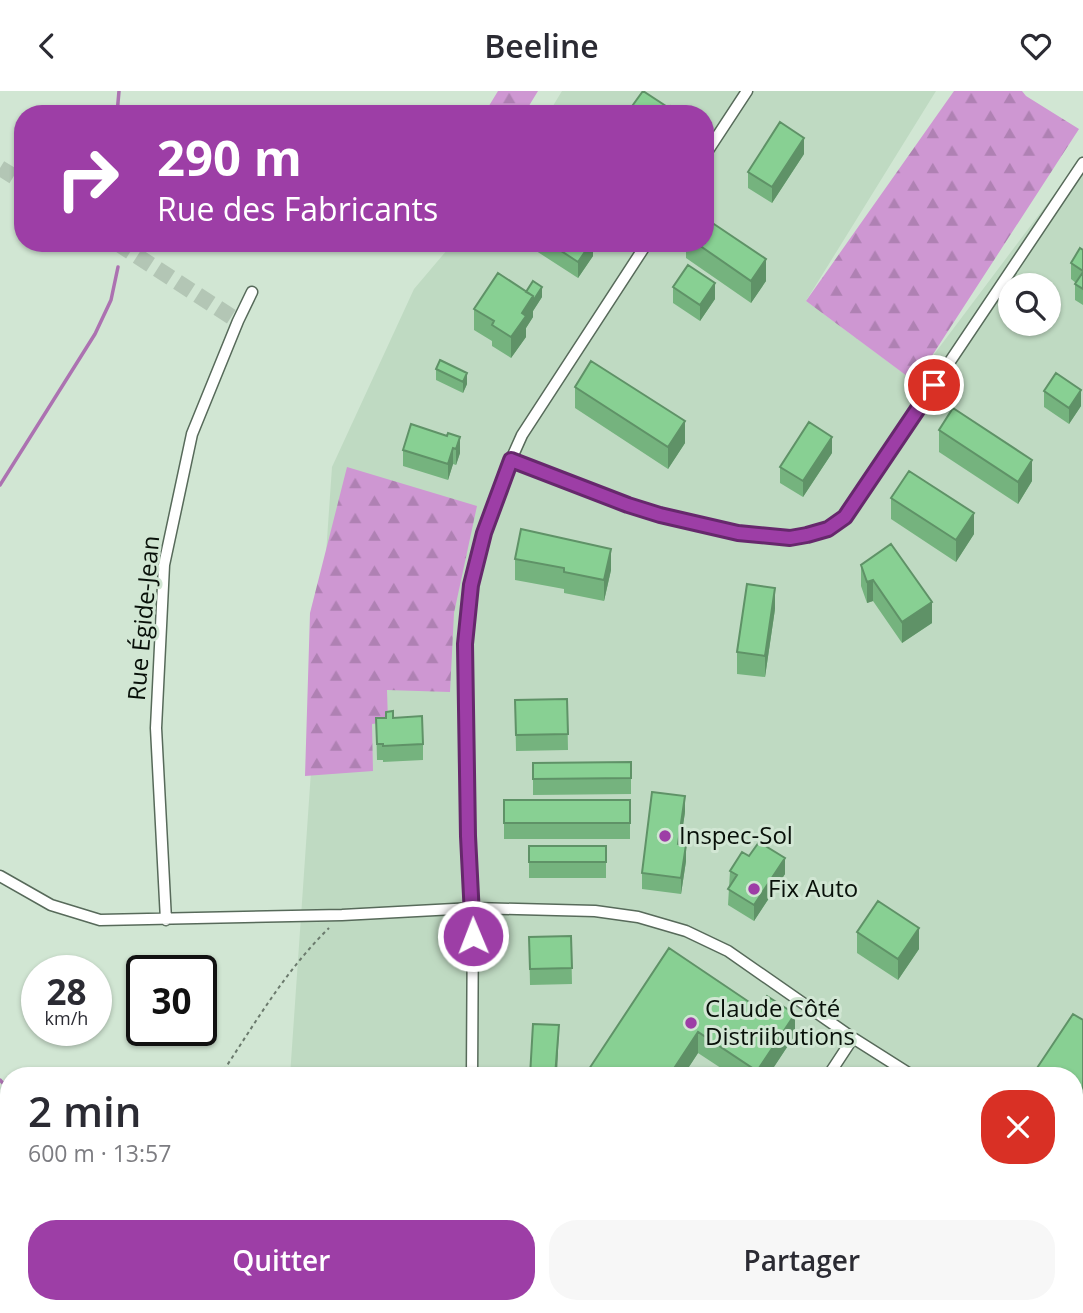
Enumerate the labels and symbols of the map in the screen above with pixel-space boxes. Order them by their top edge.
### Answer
pin [904,355,964,415]
street label: Rue Égide-Jean [119,534,166,702]
place label: Inspec-Sol [679,818,793,851]
marker: Inspec-Sol [657,828,673,844]
place label: Fix Auto [768,871,858,904]
marker: Fix Auto [746,881,762,897]
position arrow [436,899,510,973]
speed limit sign: 30 [126,955,217,1046]
place label: Claude Côté Distriibutions [705,991,855,1052]
marker: Claude Côté Distriibutions [683,1015,699,1031]

